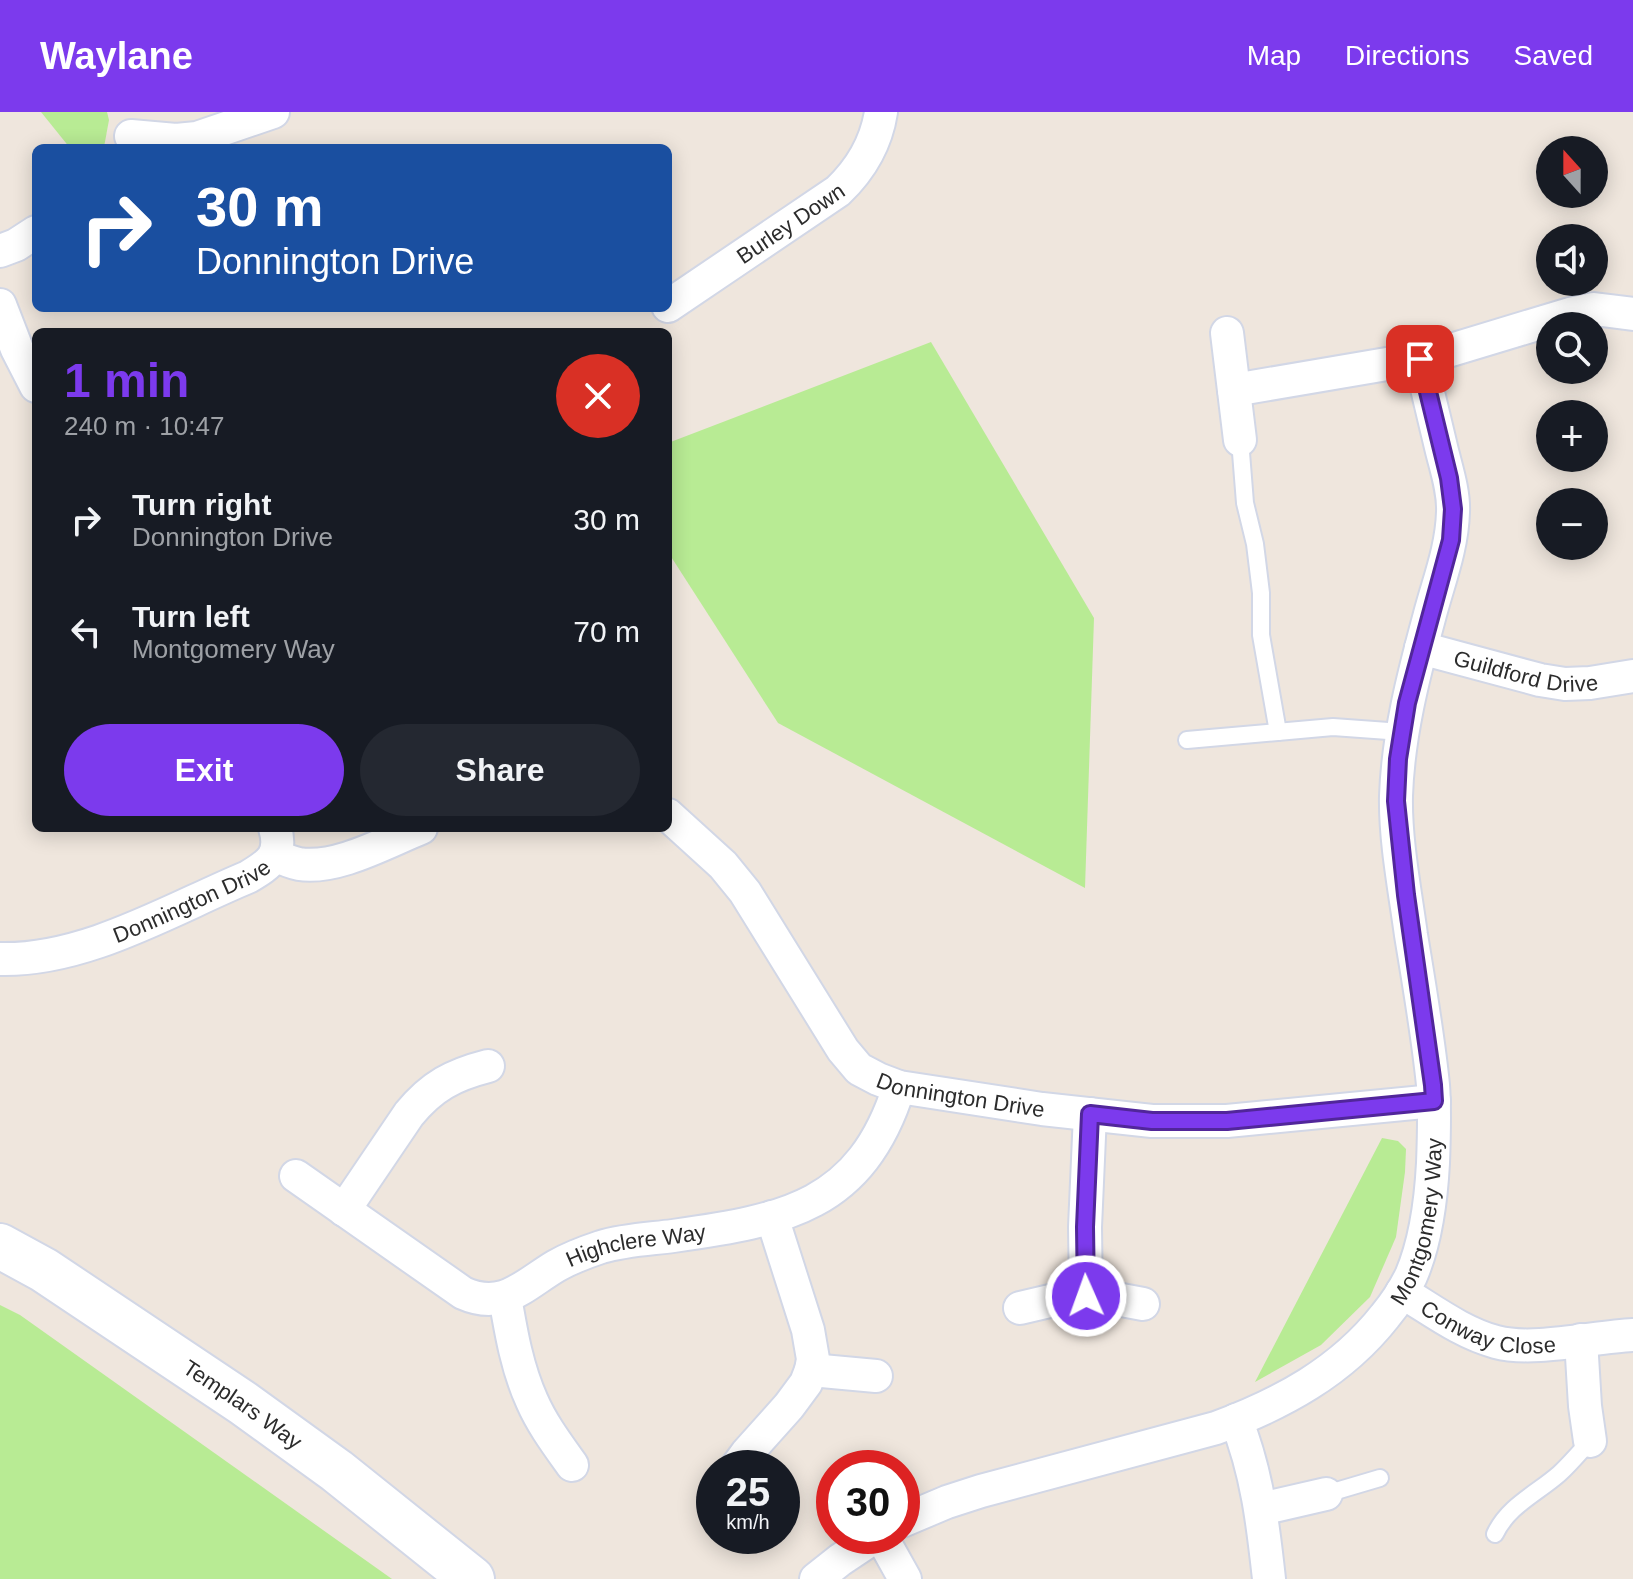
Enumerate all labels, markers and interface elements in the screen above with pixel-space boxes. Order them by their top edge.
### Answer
text: Waylane [40,35,193,77]
text: Map [1247,40,1301,71]
text: Directions [1345,40,1470,71]
text: Saved [1514,40,1593,71]
north arrow [1536,136,1608,208]
map controls [1536,136,1608,560]
text: 30 m [196,175,324,238]
icon: right [64,176,168,280]
street label: Burley Down [732,178,849,268]
button: sound [1536,224,1608,296]
text: Donnington Drive [196,241,474,282]
button: search [1536,312,1608,384]
pin [1386,325,1454,393]
icon: arrive [1398,337,1442,381]
text: 1 min [64,354,189,407]
button: close [556,354,640,438]
button: + [1536,400,1608,472]
text: 240 m · 10:47 [64,411,224,441]
text: Turn right [132,488,271,521]
button: − [1536,488,1608,560]
icon: right [64,498,108,542]
text: 30 m [573,503,640,536]
text: Donnington Drive [132,522,333,552]
text: Turn left [132,600,250,633]
icon: left [64,610,108,654]
text: 70 m [573,615,640,648]
text: Montgomery Way [132,634,335,664]
street label: Guildford Drive [1451,645,1600,697]
button: Exit [64,724,344,816]
button: Share [360,724,640,816]
street label: Donnington Drive [109,854,275,948]
street label: Donnington Drive [873,1067,1046,1122]
street label: Montgomery Way [1385,1138,1446,1309]
street label: Highclere Way [562,1219,707,1272]
position arrow [1044,1254,1128,1338]
street label: Conway Close [1416,1295,1557,1358]
street label: Templars Way [179,1354,307,1454]
speed limit sign: 30 [816,1450,920,1554]
text: 25 [726,1470,770,1514]
text: km/h [726,1511,770,1533]

